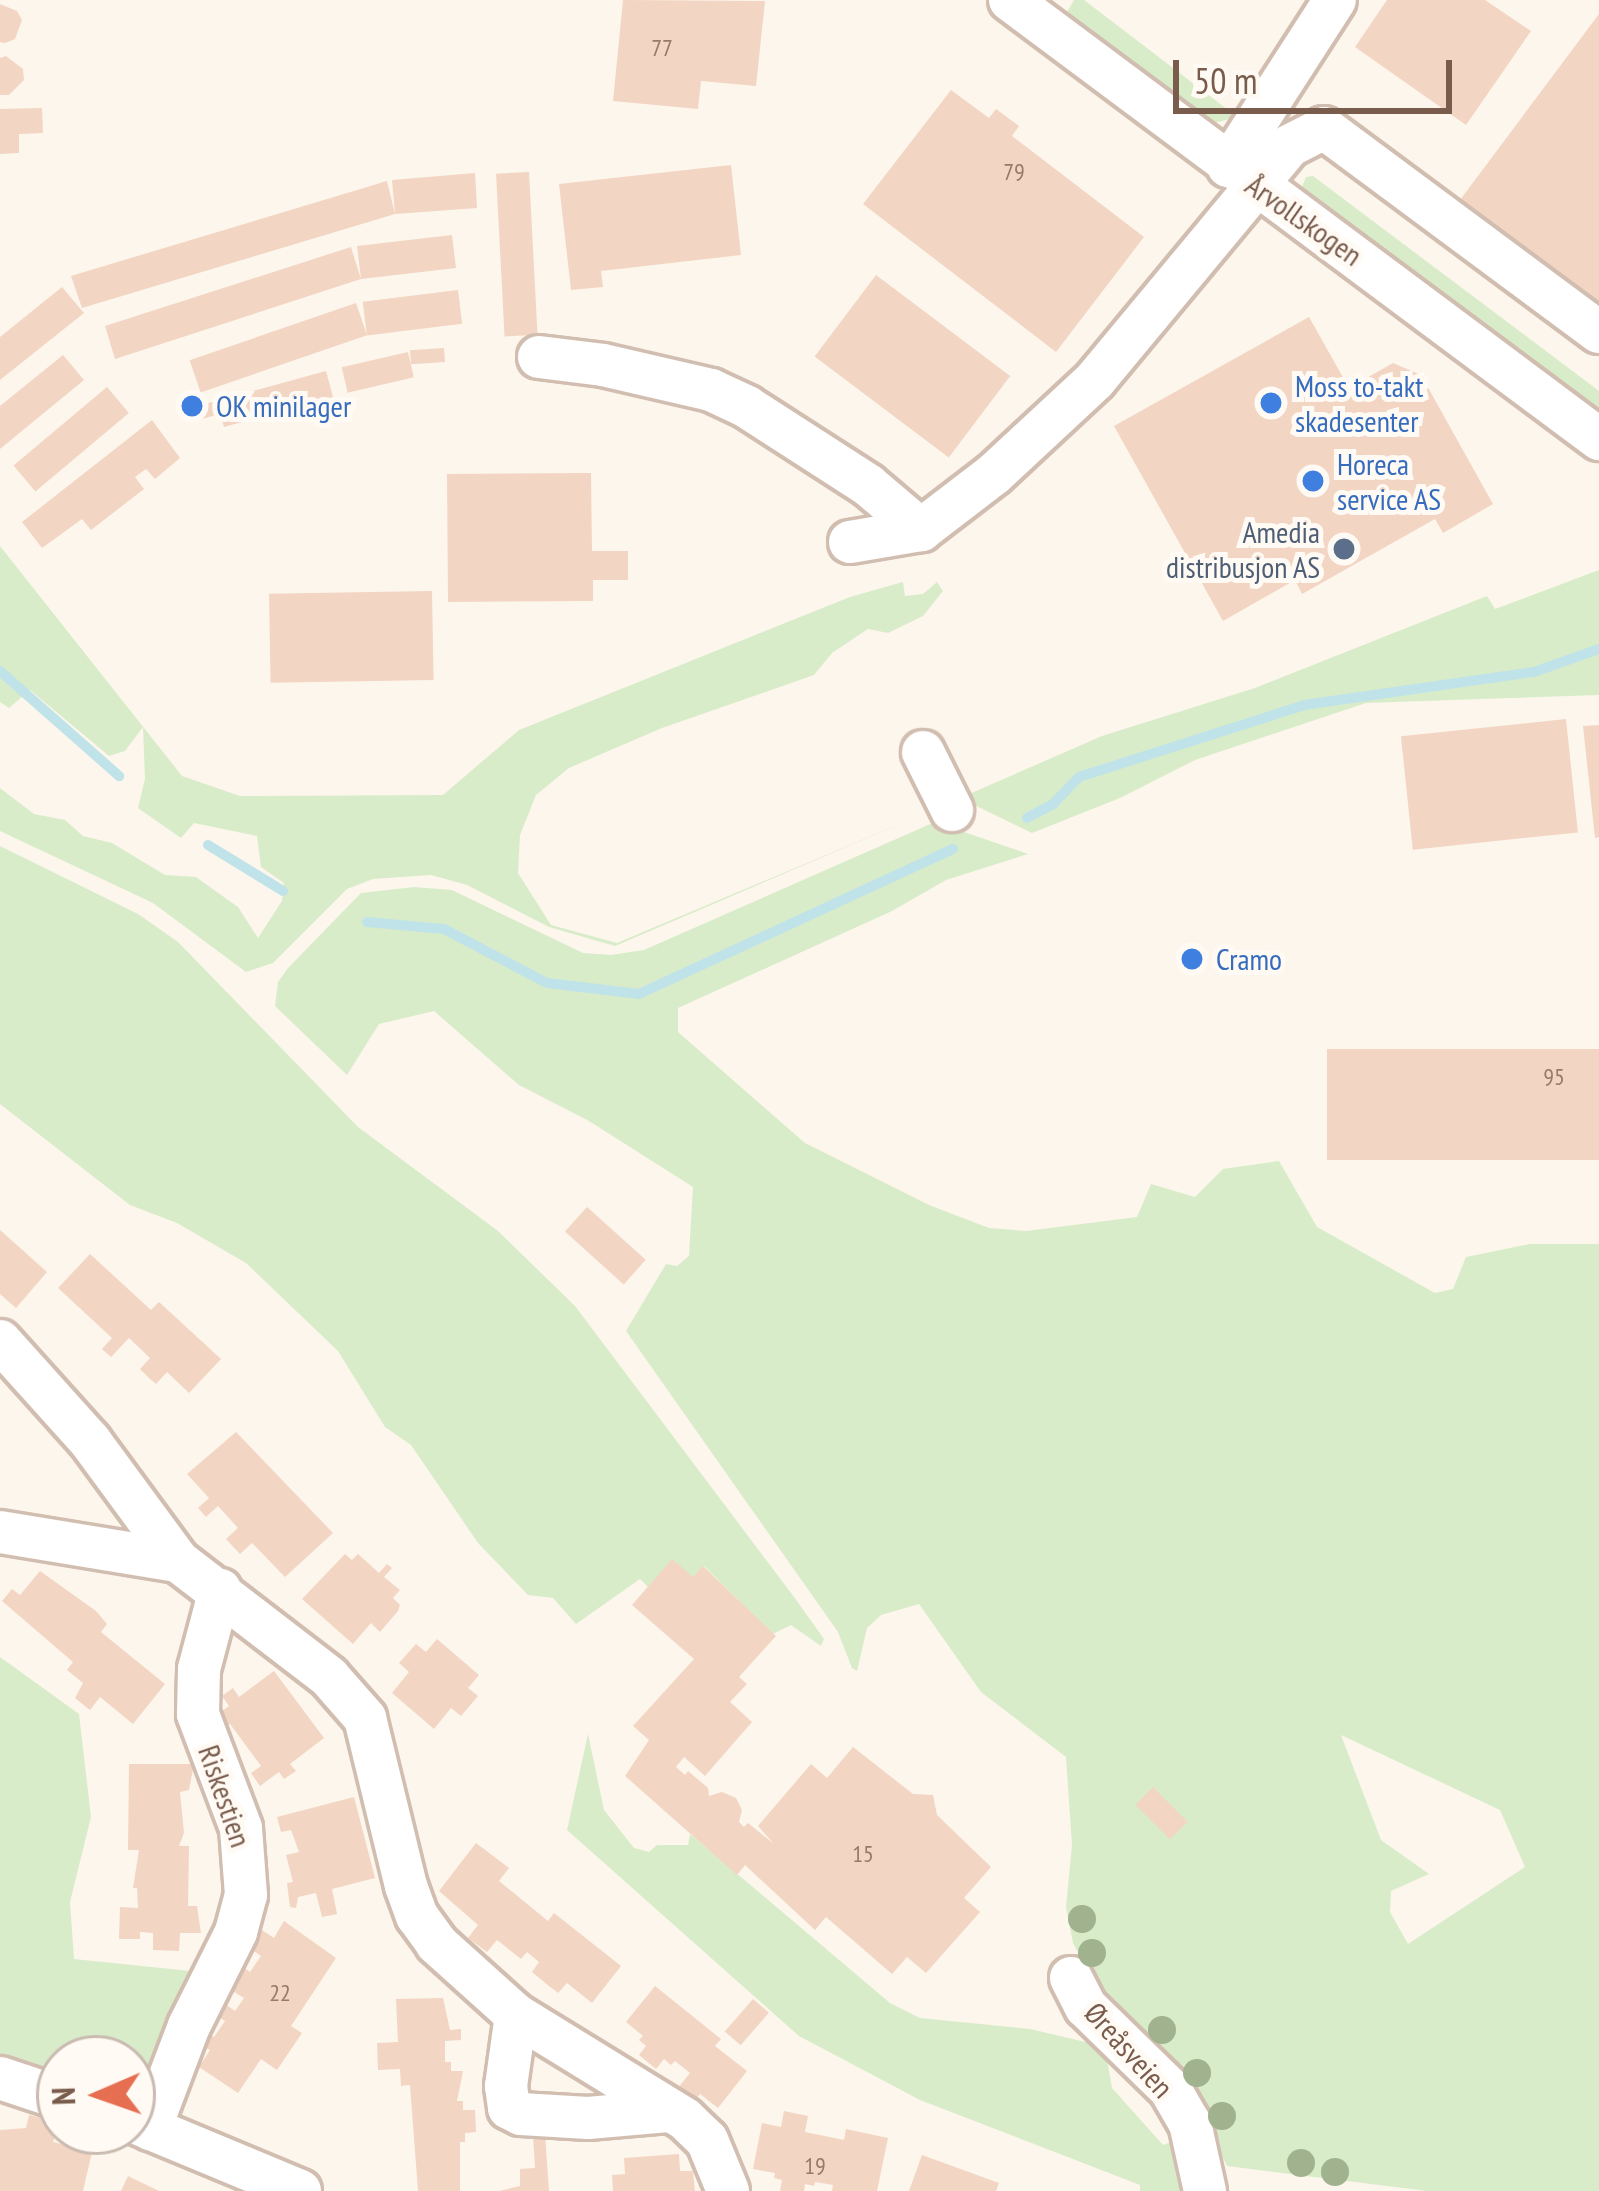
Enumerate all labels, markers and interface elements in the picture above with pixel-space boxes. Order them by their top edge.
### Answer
house number: 77 [651,34,673,62]
scale bar [1179,36,1458,110]
text: 50 m [1194,57,1257,104]
house number: 79 [1003,158,1025,186]
street label: Årvollskogen [1239,167,1369,273]
place label: Moss to-takt skadesenter [1295,368,1424,438]
place label: OK minilager [216,388,352,424]
marker: Moss to-takt skadesenter [1258,390,1284,416]
marker: OK minilager [179,393,205,419]
place label: Horeca service AS [1337,446,1442,516]
marker: Horeca service AS [1300,468,1326,494]
place label: Amedia distribusjon AS [1165,514,1320,584]
marker: Amedia distribusjon AS [1331,536,1357,562]
place label: Cramo [1216,941,1282,977]
marker: Cramo [1179,946,1205,972]
house number: 95 [1543,1063,1565,1091]
street label: Riskestien [191,1740,259,1852]
house number: 15 [852,1840,874,1868]
house number: 22 [269,1979,291,2007]
street label: Øreåsveien [1077,1995,1181,2105]
north arrow [36,2035,156,2155]
text: N [41,2087,84,2106]
house number: 19 [804,2152,826,2180]

